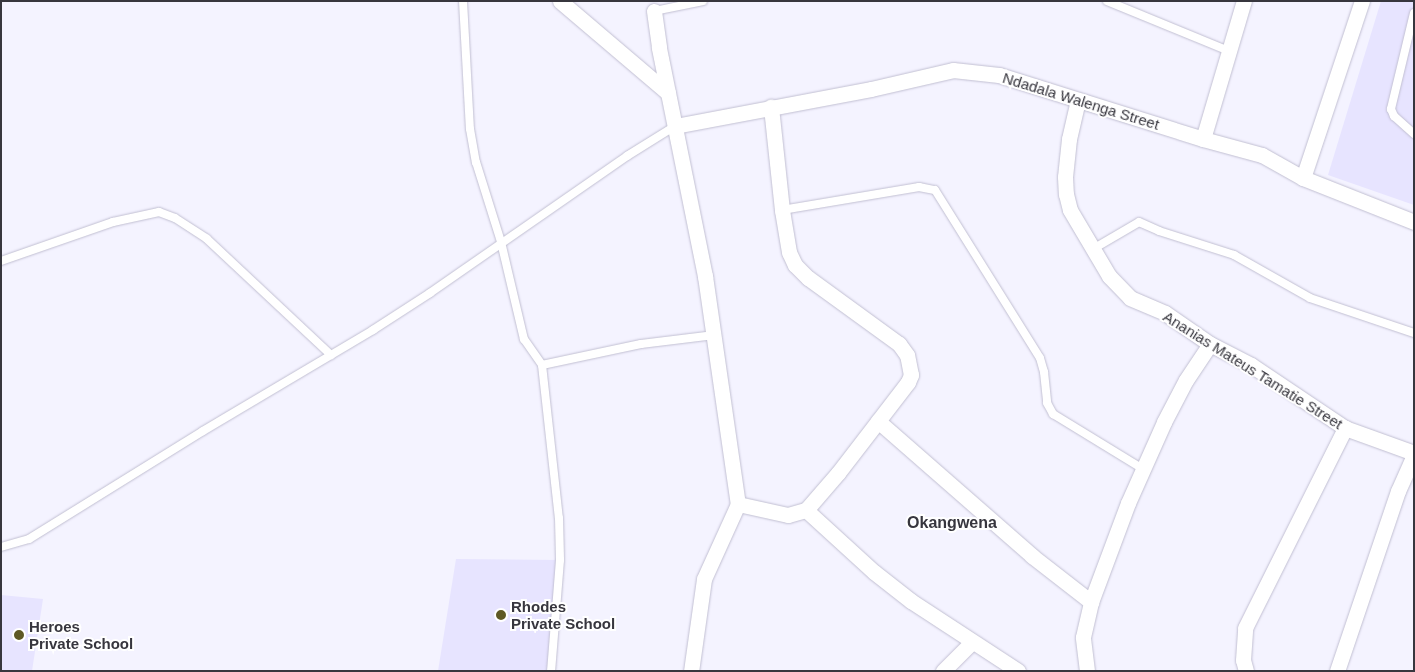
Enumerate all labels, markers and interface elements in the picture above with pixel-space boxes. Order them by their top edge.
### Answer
street label: Ndadala Walenga Street [1000,69,1162,133]
street label: Ananias Mateus Tamatie Street [1160,307,1346,433]
district label: Okangwena [907,513,997,533]
place label: Rhodes Private School [511,597,615,632]
marker: Rhodes Private School [495,609,507,621]
place label: Heroes Private School [29,617,133,652]
marker: Heroes Private School [13,629,25,641]

